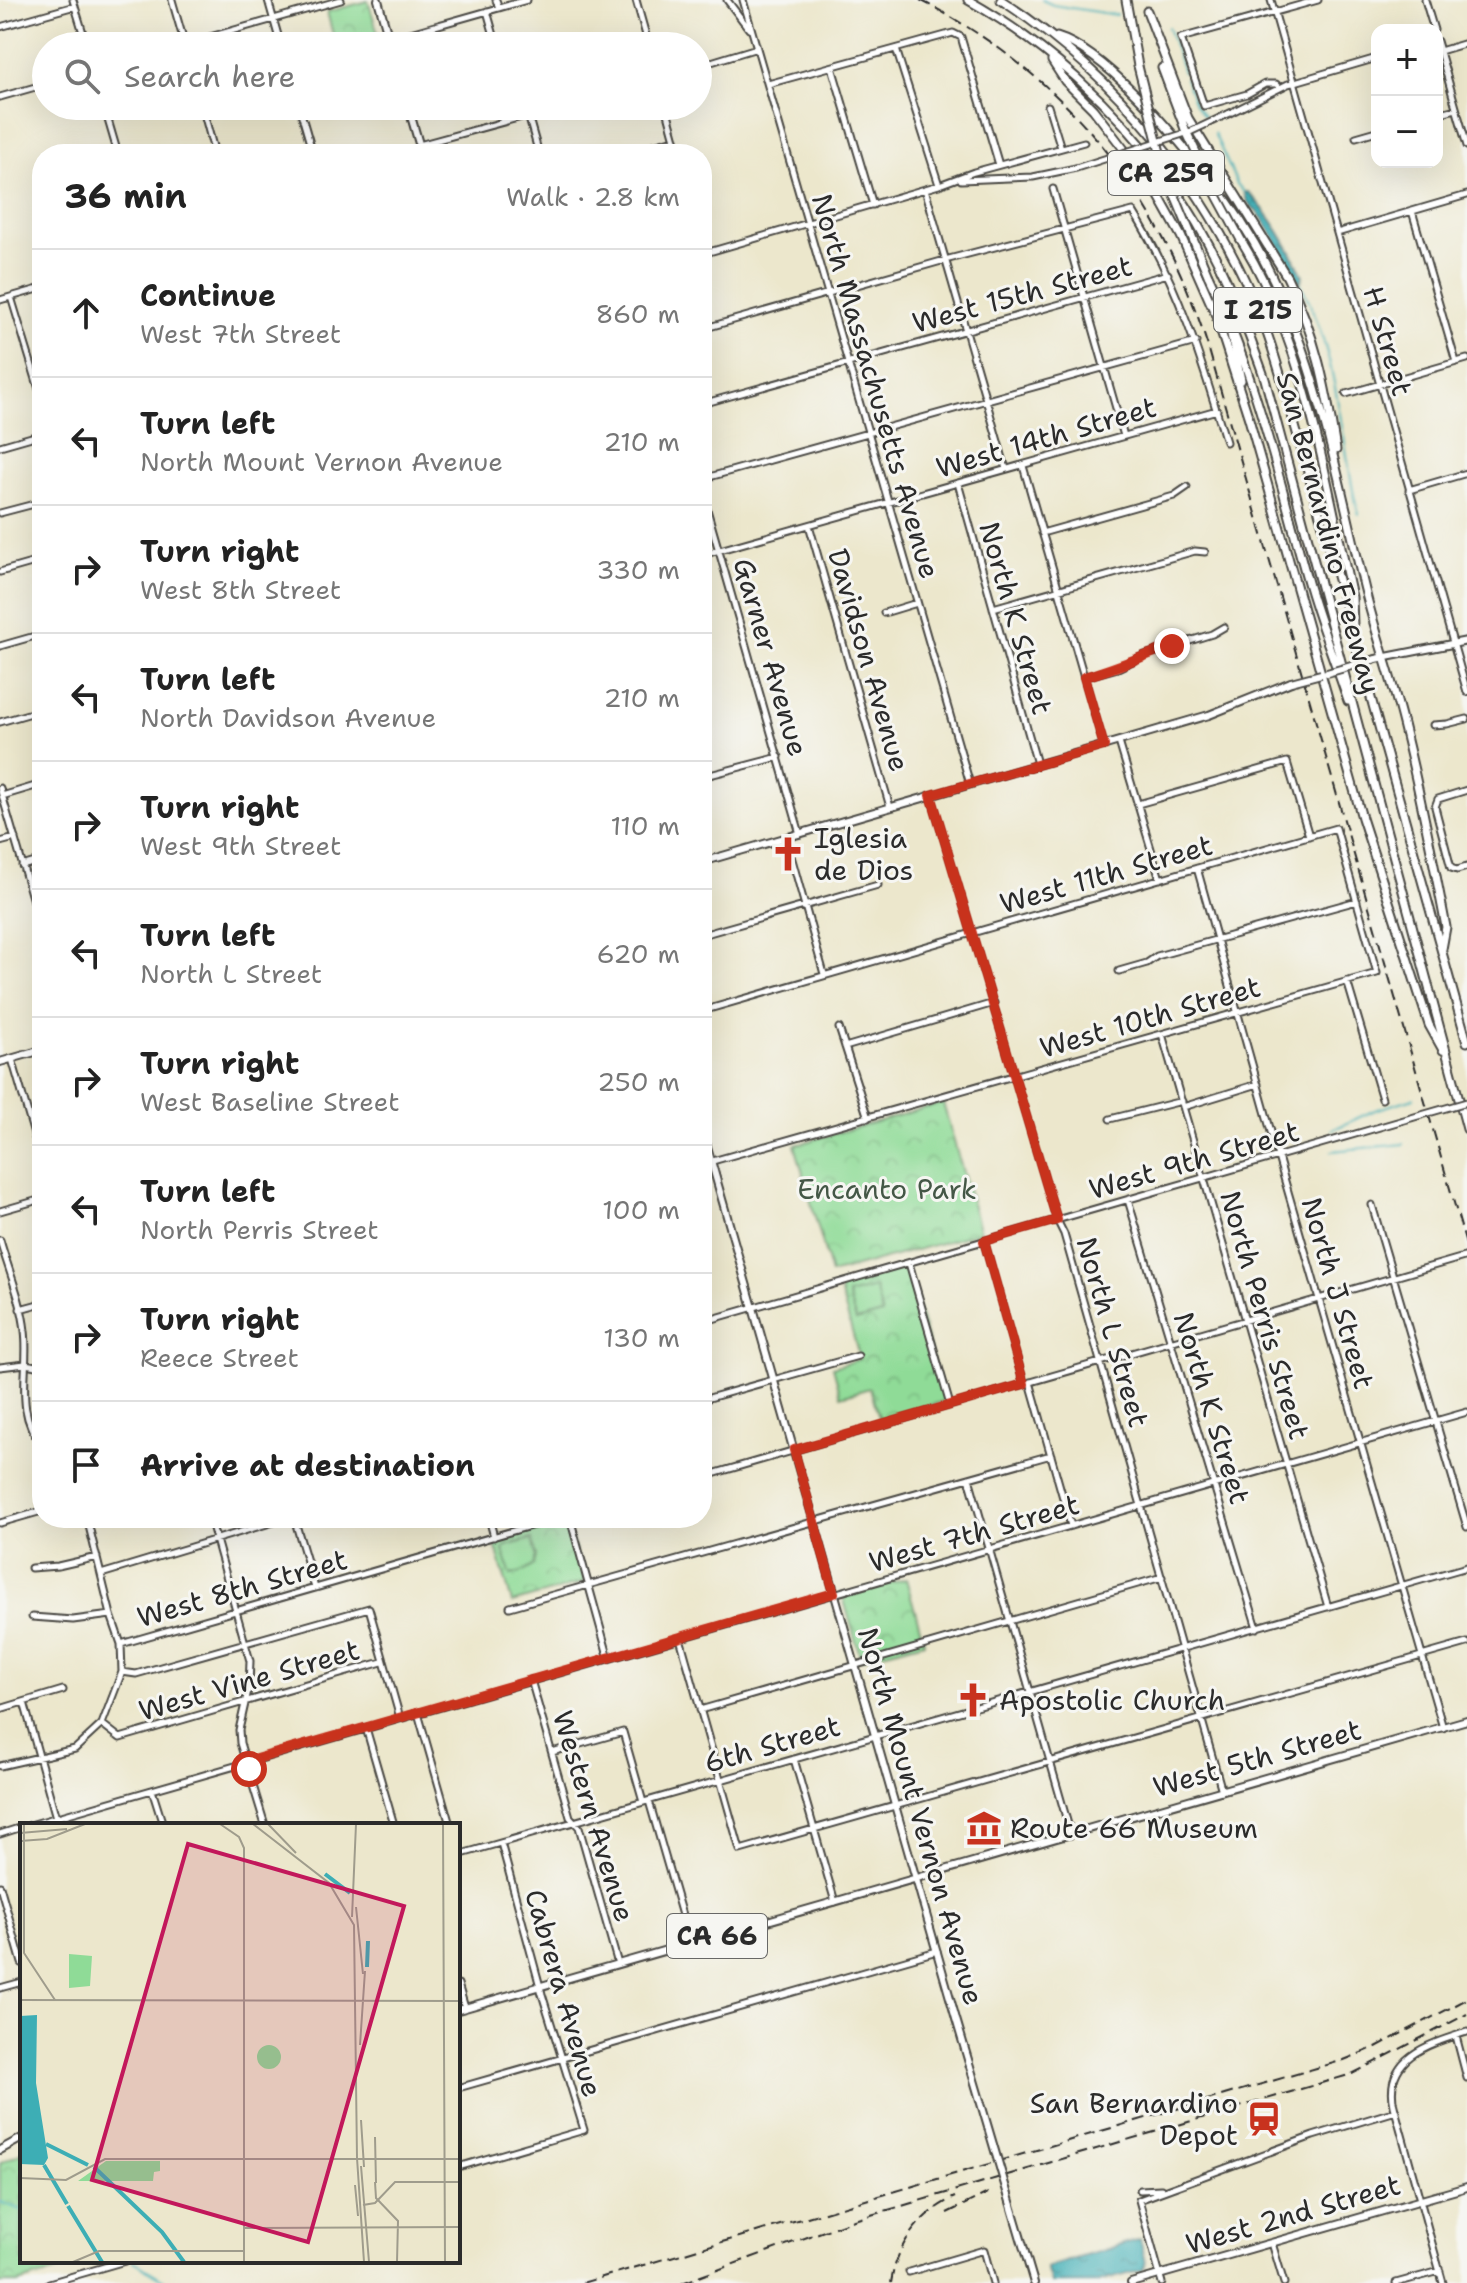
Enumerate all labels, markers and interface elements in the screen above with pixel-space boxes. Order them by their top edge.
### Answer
map controls [1371,24,1443,168]
button: + [1371,24,1443,96]
search box [32,32,712,120]
icon: search [60,54,104,98]
text: Search here [124,56,295,97]
button: − [1371,96,1443,168]
road number: CA 259 [1108,151,1224,195]
text: 36 min [64,173,187,219]
text: Walk · 2.8 km [506,179,680,214]
street label: North Massachusetts Avenue [803,189,949,583]
street label: West 15th Street [908,246,1136,342]
text: Continue [140,275,276,316]
street label: H Street [1354,282,1422,400]
road number: I 215 [1214,288,1302,332]
icon: ahead [64,291,108,335]
text: 860 m [596,296,680,331]
text: West 7th Street [140,316,341,351]
street label: San Bernardino Freeway [1268,368,1390,698]
street label: West 14th Street [931,387,1161,487]
text: Turn left [140,403,275,444]
icon: left [64,419,108,463]
text: 210 m [603,424,680,459]
text: North Mount Vernon Avenue [140,444,503,479]
street label: North K Street [970,517,1062,719]
text: Turn right [140,531,299,572]
street label: Davidson Avenue [819,544,919,776]
icon: right [64,547,108,591]
text: 330 m [596,552,680,587]
street label: Garner Avenue [725,554,817,760]
text: West 8th Street [140,572,341,607]
route end [1154,628,1190,664]
text: Turn left [140,659,275,700]
icon: left [64,675,108,719]
text: 210 m [603,680,680,715]
text: North Davidson Avenue [140,700,436,735]
text: Turn right [140,787,299,828]
icon: right [64,803,108,847]
text: 110 m [610,808,680,843]
place label: Iglesia de Dios [814,819,913,889]
street label: West 11th Street [995,826,1217,922]
text: West 9th Street [140,828,341,863]
church icon: Iglesia de Dios [769,835,807,873]
text: Turn left [140,915,275,956]
icon: left [64,931,108,975]
text: 620 m [597,936,680,971]
text: North L Street [140,956,322,991]
street label: West 10th Street [1035,967,1265,1067]
text: Turn right [140,1043,299,1084]
icon: right [64,1059,108,1103]
text: 250 m [597,1064,680,1099]
text: West Baseline Street [140,1084,400,1119]
street label: West 9th Street [1085,1112,1303,1208]
park label: Encanto Park [797,1170,977,1208]
text: Turn left [140,1171,275,1212]
street label: North Perris Street [1211,1186,1319,1444]
icon: left [64,1187,108,1231]
text: 100 m [602,1192,680,1227]
street label: North J Street [1293,1193,1383,1393]
text: North Perris Street [140,1212,379,1247]
street label: North L Street [1068,1232,1158,1432]
text: Turn right [140,1299,299,1340]
street label: North K Street [1165,1307,1259,1509]
icon: right [64,1315,108,1359]
text: 130 m [603,1320,680,1355]
text: Reece Street [140,1340,299,1375]
icon: arrive [64,1443,108,1487]
text: Arrive at destination [140,1445,475,1486]
street label: West 7th Street [865,1485,1083,1581]
street label: West 8th Street [133,1540,351,1636]
street label: North Mount Vernon Avenue [849,1623,993,2009]
street label: West Vine Street [134,1630,364,1730]
church icon: Apostolic Church [954,1681,992,1719]
place label: Apostolic Church [999,1681,1225,1719]
street label: Western Avenue [544,1706,644,1926]
street label: 6th Street [699,1706,845,1782]
street label: West 5th Street [1149,1710,1365,1806]
route start [231,1751,267,1787]
museum icon: Route 66 Museum [965,1809,1003,1847]
place label: Route 66 Museum [1010,1809,1258,1847]
inset map [20,1823,460,2263]
street label: Cabrera Avenue [516,1885,612,2101]
road number: CA 66 [667,1914,767,1958]
place label: San Bernardino Depot [1030,2084,1238,2154]
station icon: San Bernardino Depot [1245,2100,1283,2138]
street label: West 2nd Street [1181,2165,1405,2263]

